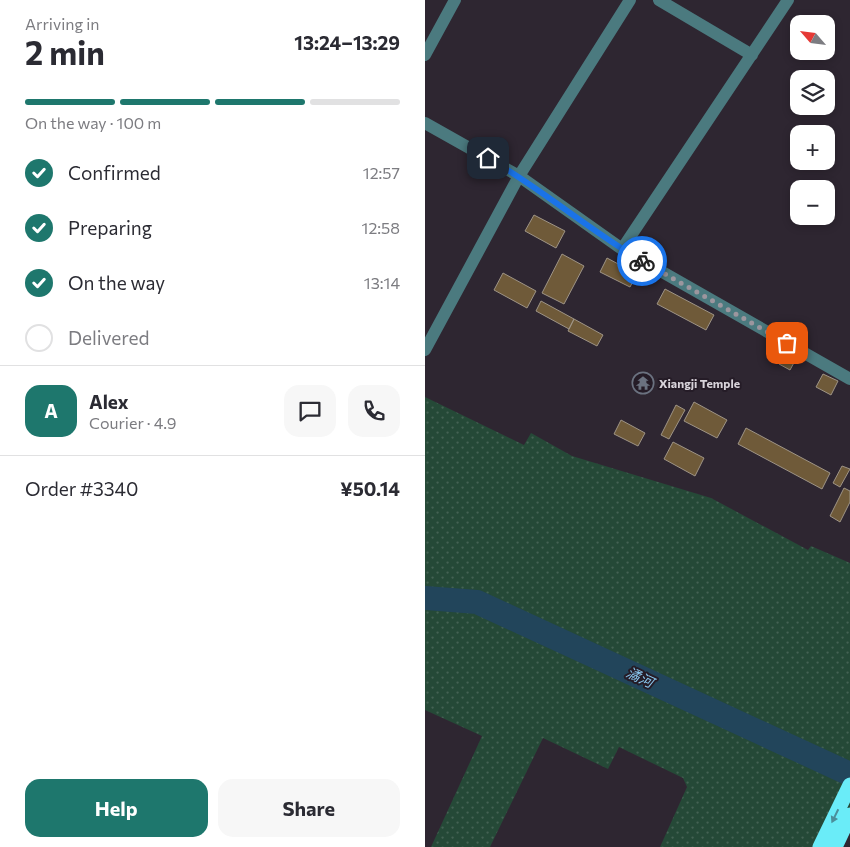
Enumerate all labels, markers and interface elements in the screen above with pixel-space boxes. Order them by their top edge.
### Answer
text: Arriving in [25,14,99,33]
north arrow [790,15,835,60]
map controls [790,15,835,225]
text: 13:24–13:29 [294,31,400,54]
text: 2 min [25,32,105,72]
button: layers [790,70,835,115]
text: On the way · 100 m [25,113,161,132]
button: + [790,125,835,170]
pin [467,137,509,179]
icon: home [474,144,502,172]
icon: check [25,159,53,187]
text: Confirmed [68,161,161,184]
text: 12:57 [363,163,400,182]
button: − [790,180,835,225]
icon: check [25,214,53,242]
text: Preparing [68,216,152,239]
text: 12:58 [362,218,400,237]
courier [617,236,667,286]
icon: bike [628,247,656,275]
icon: check [25,269,53,297]
text: On the way [68,271,165,294]
text: 13:14 [364,273,400,292]
pin [766,322,808,364]
text: Delivered [68,326,149,349]
icon: bag [773,329,801,357]
temple icon: Xiangji Temple [631,371,655,395]
place label: Xiangji Temple [659,376,740,390]
button: chat [284,385,336,437]
button: phone [348,385,400,437]
text: Alex [89,390,129,413]
text: A [44,399,58,422]
text: Courier · 4.9 [89,413,176,432]
text: Order #3340 [25,477,138,500]
text: ¥50.14 [340,477,400,500]
water label: 潏河 [624,663,659,692]
button: Help [25,779,208,837]
button: Share [218,779,400,837]
one-way arrow [831,809,839,823]

